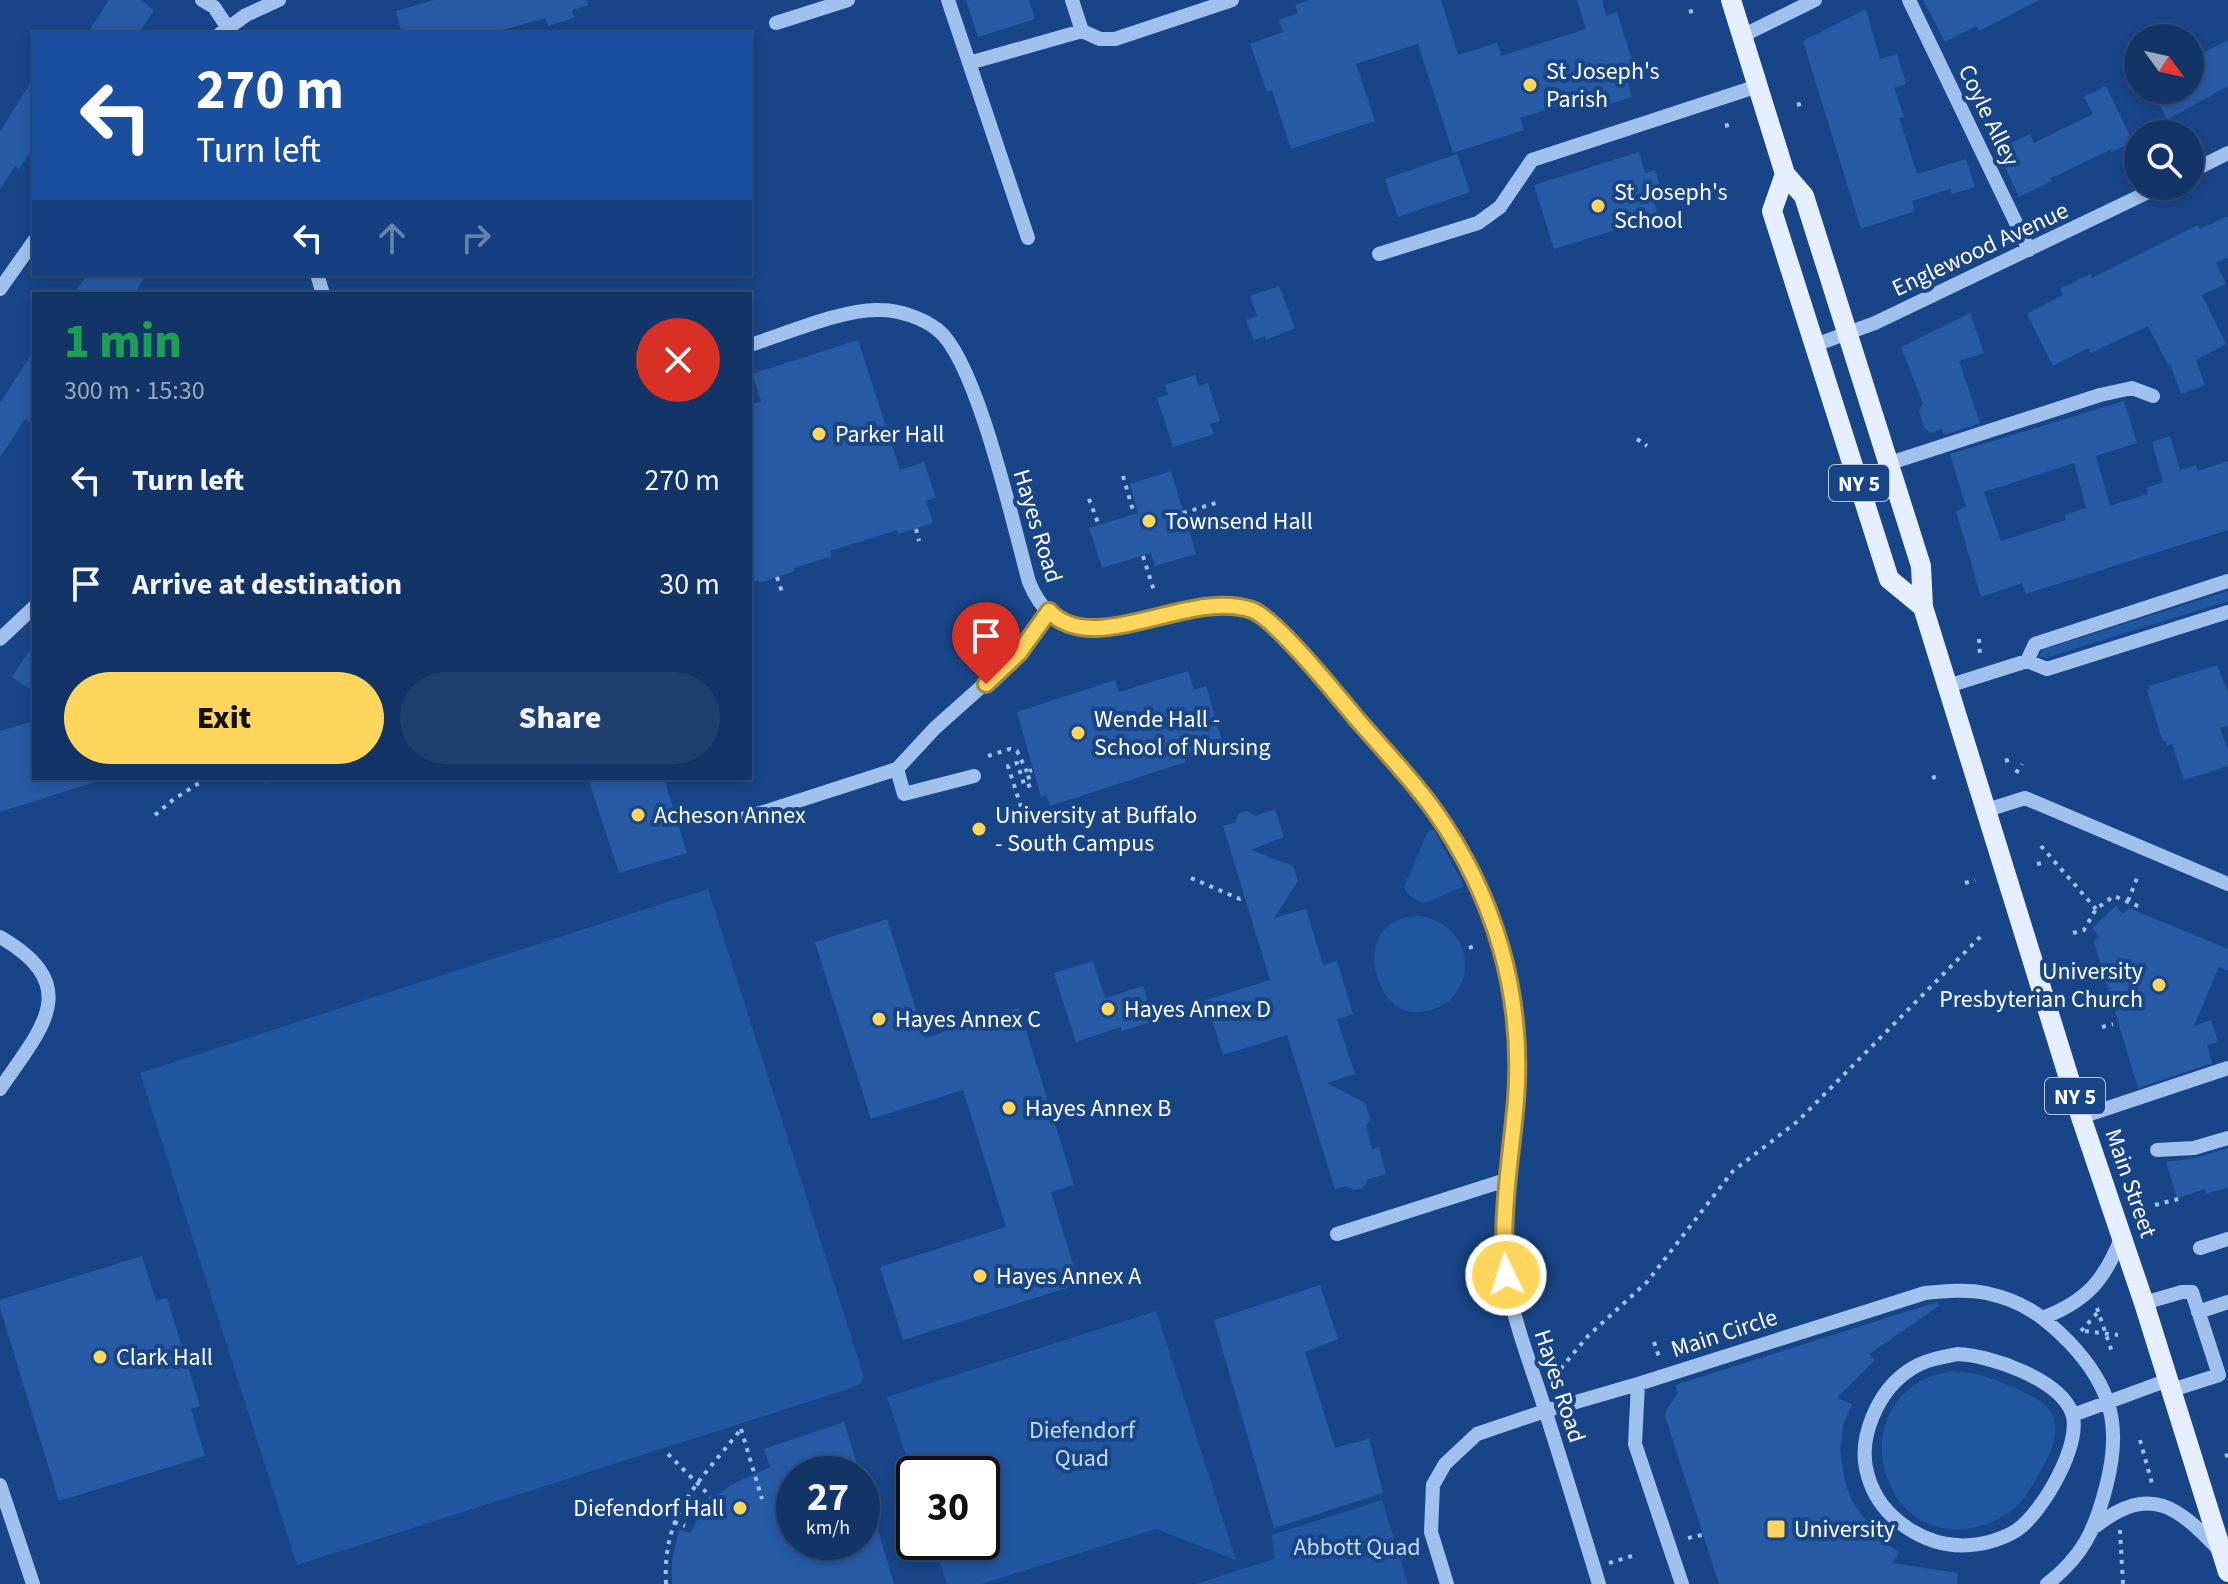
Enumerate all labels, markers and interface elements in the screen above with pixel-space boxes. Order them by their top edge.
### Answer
north arrow [2124,24,2204,104]
map controls [2124,24,2204,200]
text: 270 m [196,51,344,130]
place label: St Joseph's Parish [1546,54,1660,117]
street label: Coyle Alley [1949,58,2028,172]
icon: left [64,64,168,168]
marker: St Joseph's Parish [1521,76,1539,94]
button: search [2124,120,2204,200]
text: Turn left [196,125,321,176]
place label: St Joseph's School [1614,175,1728,238]
street label: Englewood Avenue [1886,193,2074,306]
marker: St Joseph's School [1589,197,1607,215]
icon: left [286,216,330,260]
icon: ahead [370,216,414,260]
icon: right [454,216,498,260]
text: 1 min [64,308,182,376]
button: close [636,318,720,402]
text: 300 m · 15:30 [64,372,205,409]
place label: Parker Hall [835,417,944,452]
marker: Parker Hall [810,425,828,443]
icon: left [64,458,108,502]
text: Turn left [132,459,244,502]
text: 270 m [644,459,720,502]
street label: Hayes Road [1004,465,1071,587]
road number: NY 5 [1829,465,1889,501]
place label: Townsend Hall [1165,504,1313,539]
marker: Townsend Hall [1140,512,1158,530]
icon: arrive [64,562,108,606]
text: Arrive at destination [132,563,402,606]
text: 30 m [659,563,720,606]
pin [952,602,1020,684]
icon: arrive [964,614,1008,658]
button: Exit [64,672,384,764]
button: Share [400,672,720,764]
place label: Wende Hall - School of Nursing [1094,702,1271,765]
marker: Wende Hall - School of Nursing [1069,724,1087,742]
place label: Acheson Annex [654,798,806,833]
place label: University at Buffalo - South Campus [995,798,1197,861]
marker: Acheson Annex [629,806,647,824]
marker: University at Buffalo - South Campus [970,820,988,838]
place label: University Presbyterian Church [1939,954,2143,1017]
marker: University Presbyterian Church [2150,976,2168,994]
place label: Hayes Annex D [1124,992,1271,1027]
marker: Hayes Annex D [1099,1000,1117,1018]
place label: Hayes Annex C [895,1002,1041,1037]
marker: Hayes Annex C [870,1010,888,1028]
road number: NY 5 [2045,1078,2105,1114]
place label: Hayes Annex B [1025,1091,1171,1126]
marker: Hayes Annex B [1000,1099,1018,1117]
street label: Main Street [2096,1124,2166,1243]
position arrow [1464,1233,1548,1317]
place label: Hayes Annex A [996,1259,1141,1294]
marker: Hayes Annex A [971,1267,989,1285]
street label: Main Circle [1666,1300,1782,1367]
street label: Hayes Road [1525,1325,1594,1447]
place label: Clark Hall [116,1340,213,1375]
marker: Clark Hall [91,1348,109,1366]
park label: Diefendorf Quad [1029,1413,1136,1476]
speed limit sign: 30 [896,1456,1000,1560]
text: 27 [807,1469,849,1526]
place label: Diefendorf Hall [573,1491,724,1526]
marker: Diefendorf Hall [731,1499,749,1517]
place label: University [1794,1512,1895,1547]
text: km/h [806,1514,850,1542]
marker: University [1765,1518,1787,1540]
park label: Abbott Quad [1293,1530,1421,1565]

